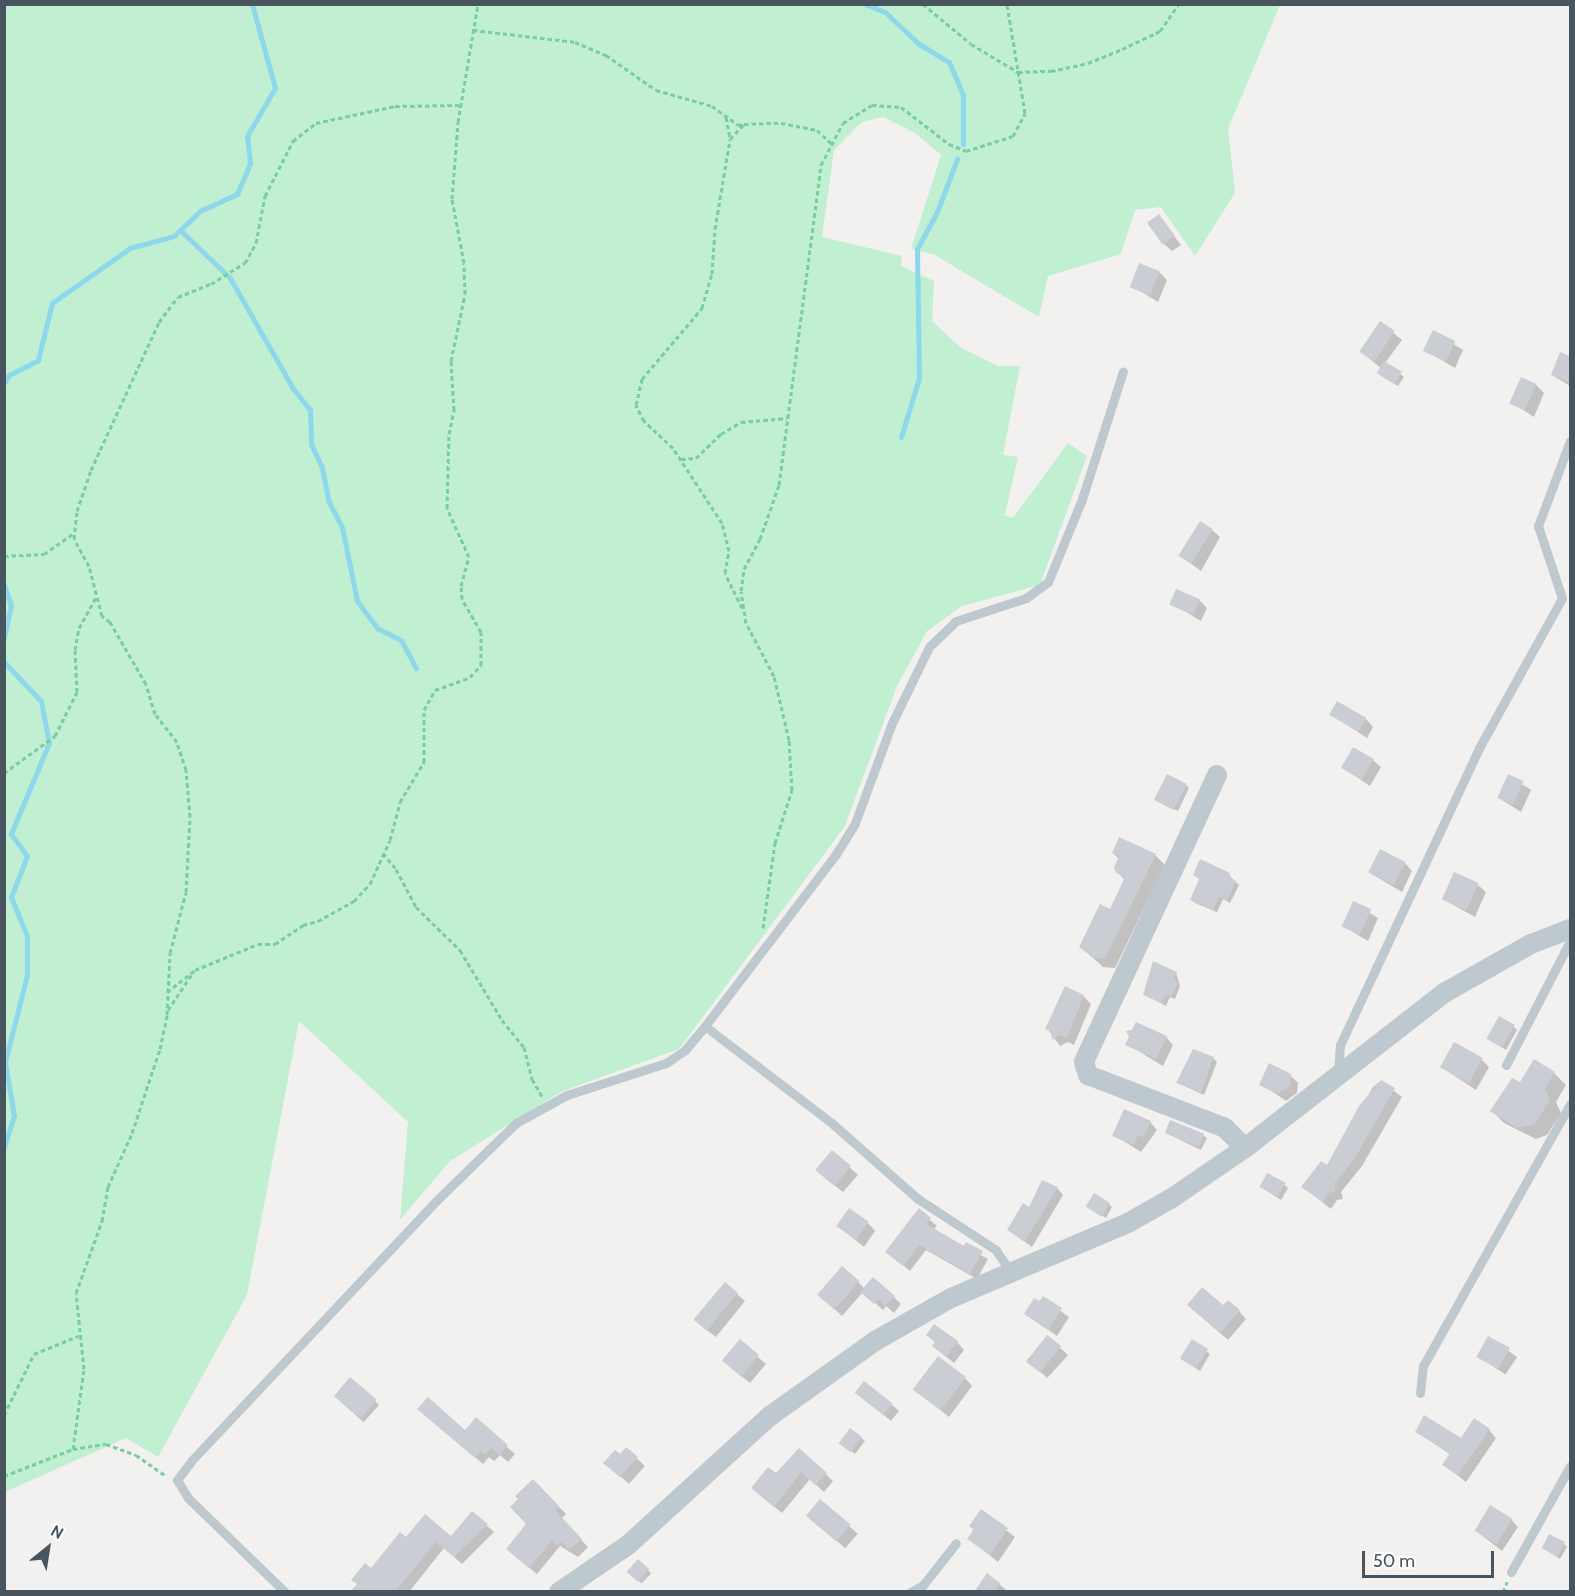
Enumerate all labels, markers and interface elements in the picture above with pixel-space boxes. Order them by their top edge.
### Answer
north arrow [18,1518,78,1578]
text: N [48,1521,67,1543]
scale bar [1365,1539,1497,1577]
text: 50 m [1373,1550,1415,1572]

